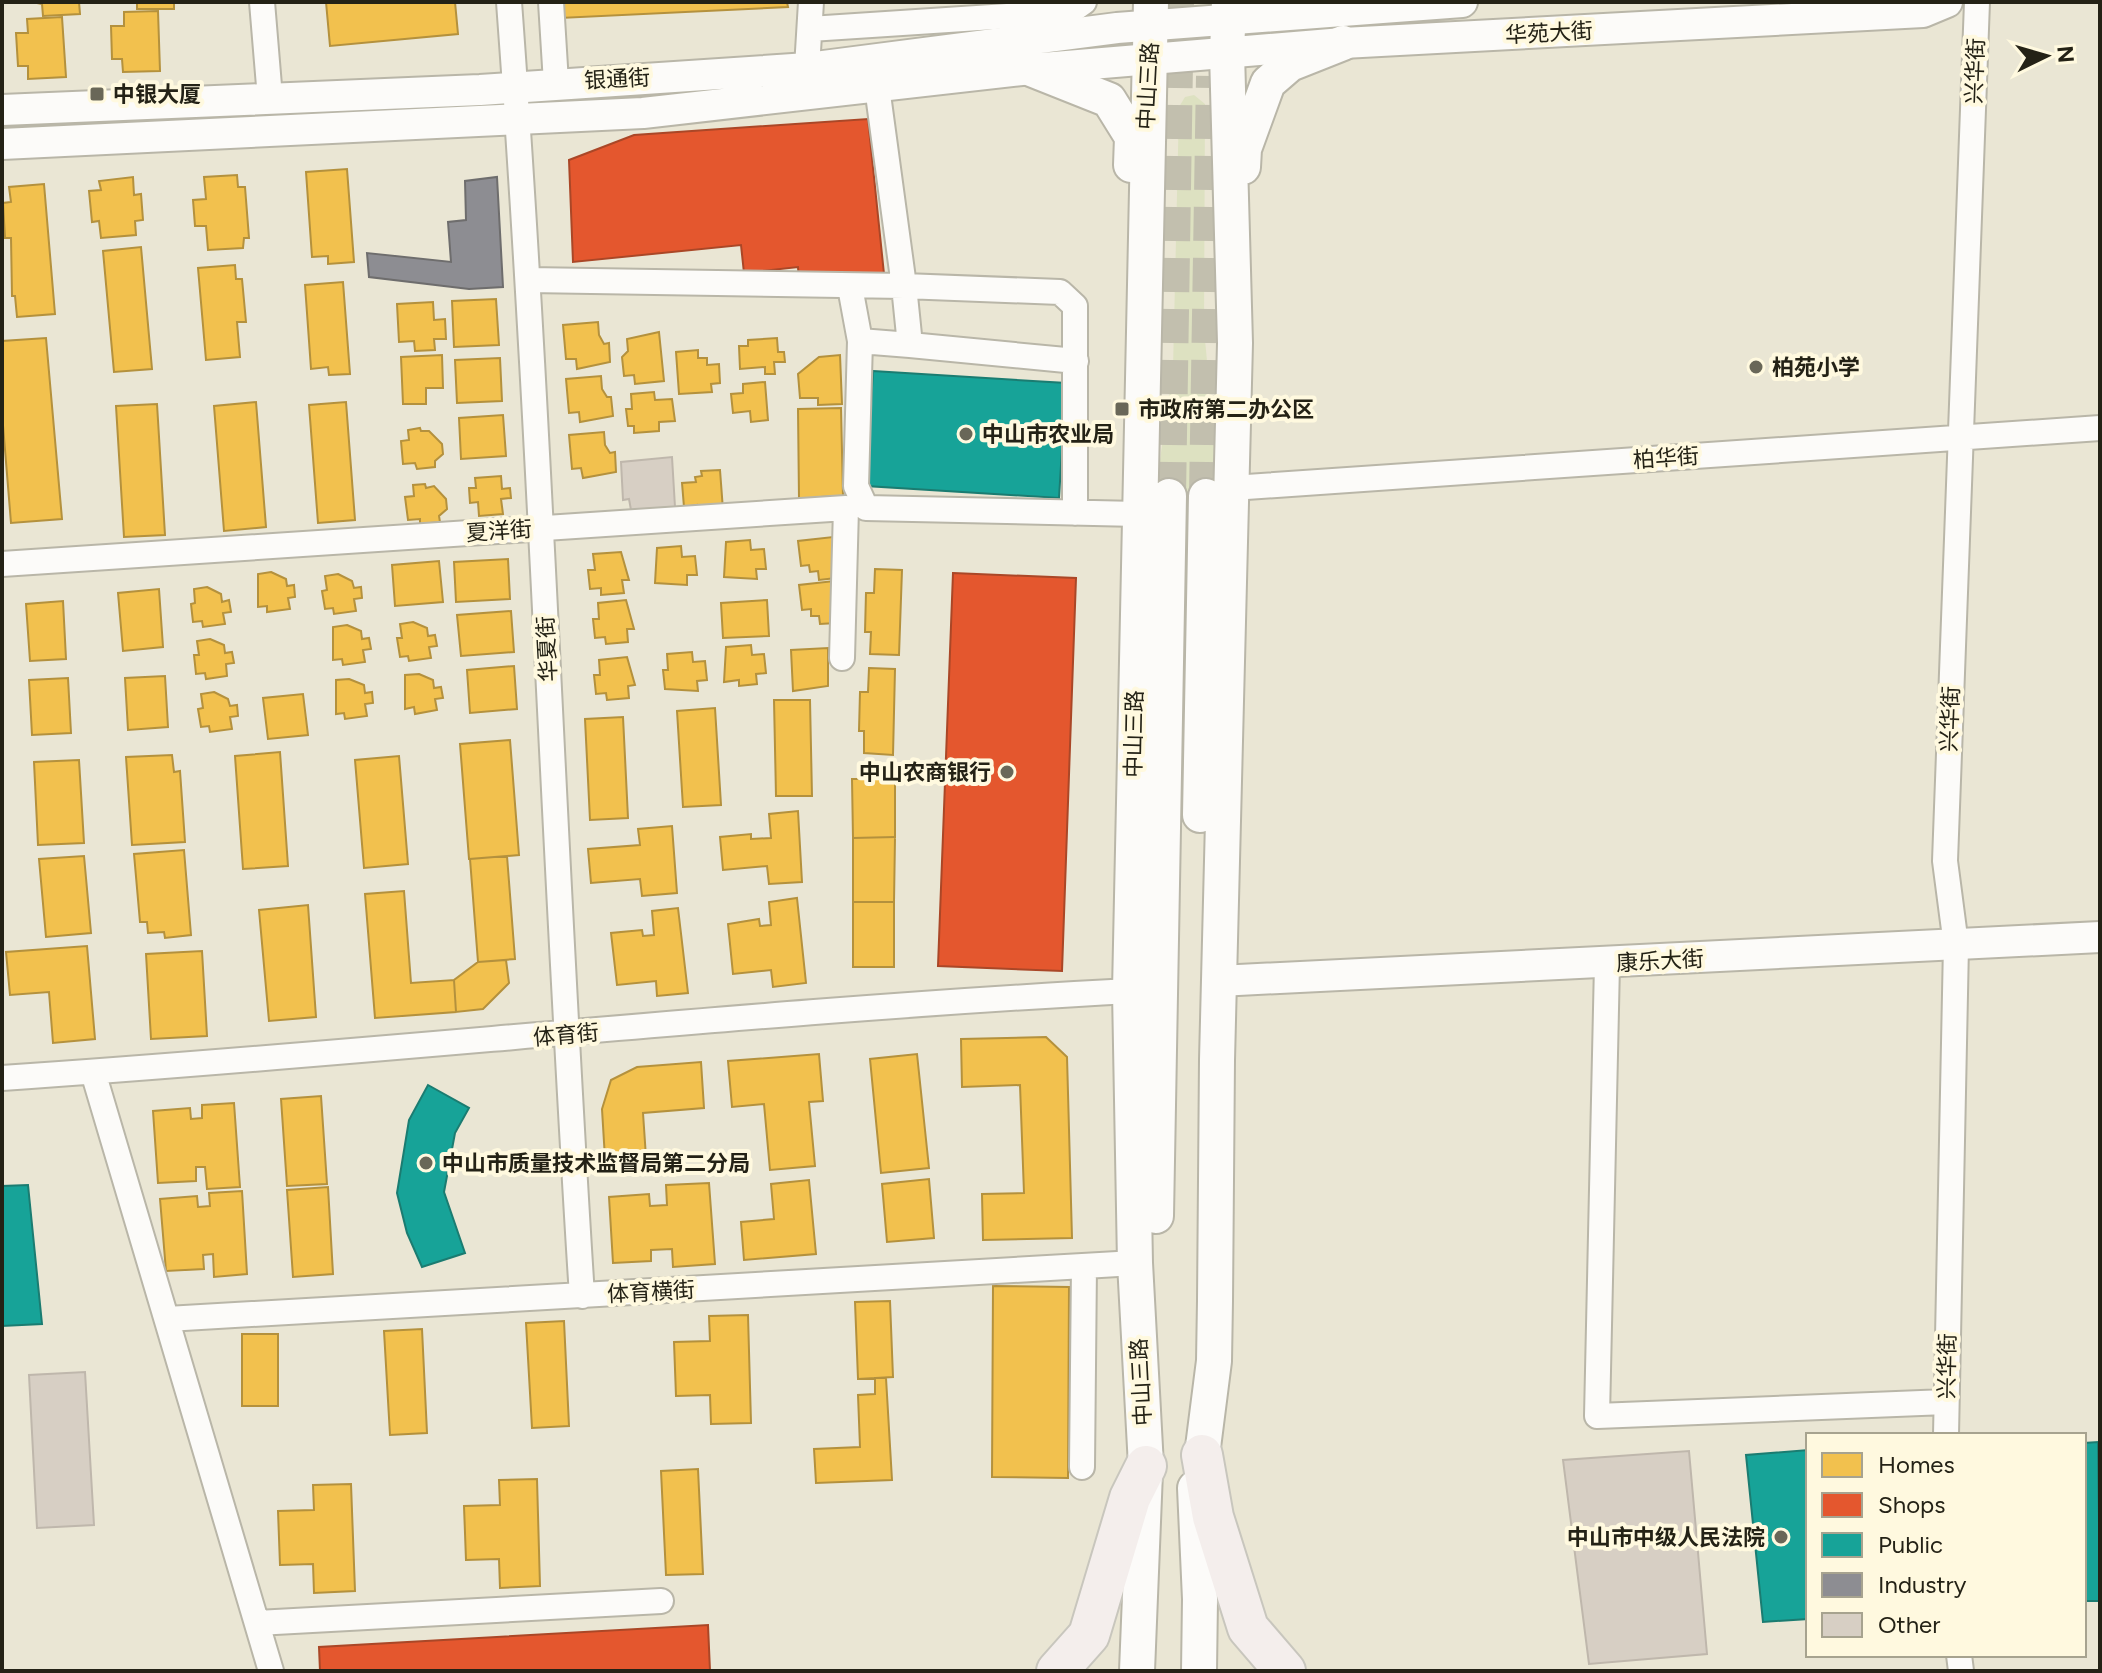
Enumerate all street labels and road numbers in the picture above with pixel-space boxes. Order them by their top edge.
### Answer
street label: 华苑大街 [1504,17,1594,49]
street label: 兴华街 [1960,38,1990,104]
street label: 中山三路 [1132,41,1164,131]
street label: 银通街 [583,64,651,94]
street label: 柏华街 [1632,442,1700,474]
street label: 夏洋街 [465,515,533,547]
street label: 华夏街 [532,615,562,683]
street label: 兴华街 [1935,686,1965,752]
street label: 中山三路 [1120,690,1148,778]
street label: 康乐大街 [1615,945,1705,977]
street label: 体育街 [532,1019,600,1051]
street label: 体育横街 [606,1276,696,1308]
street label: 兴华街 [1933,1333,1961,1399]
street label: 中山三路 [1125,1337,1157,1427]

